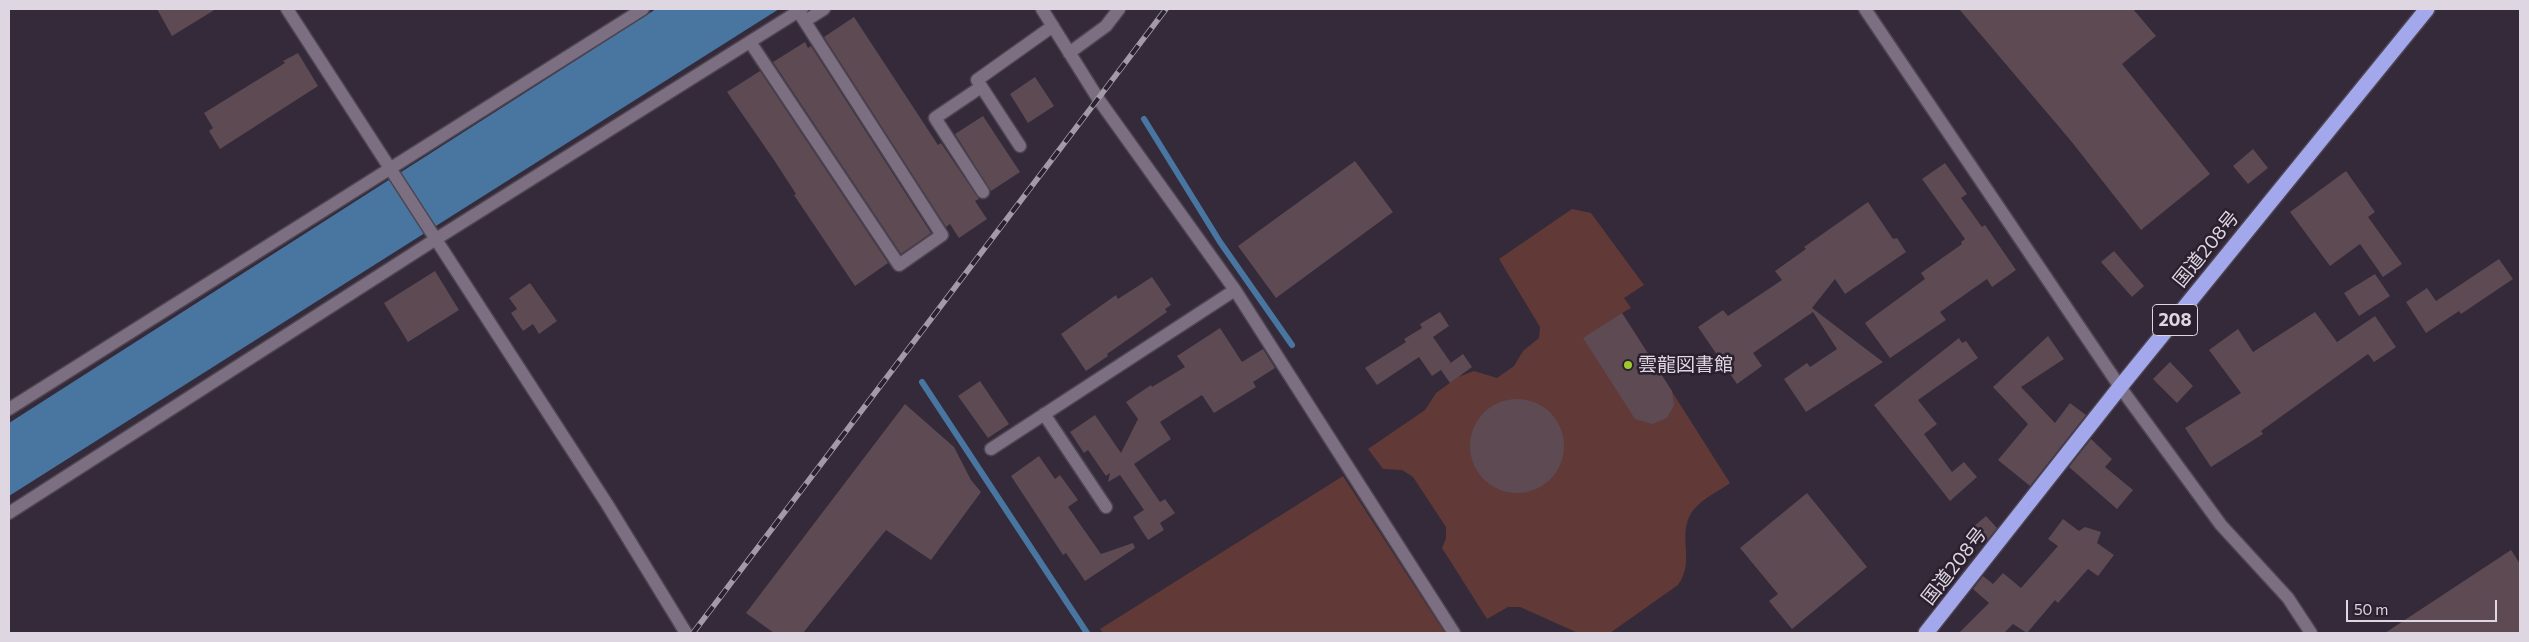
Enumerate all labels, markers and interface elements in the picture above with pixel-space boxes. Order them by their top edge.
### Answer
street label: 国道208号 [2168,206,2244,292]
road number: 208 [2152,304,2198,336]
place label: 雲龍図書館 [1638,354,1733,376]
marker: 雲龍図書館 [1622,359,1634,371]
street label: 国道208号 [1917,523,1991,609]
scale bar [2349,590,2500,622]
text: 50 m [2354,600,2388,618]

